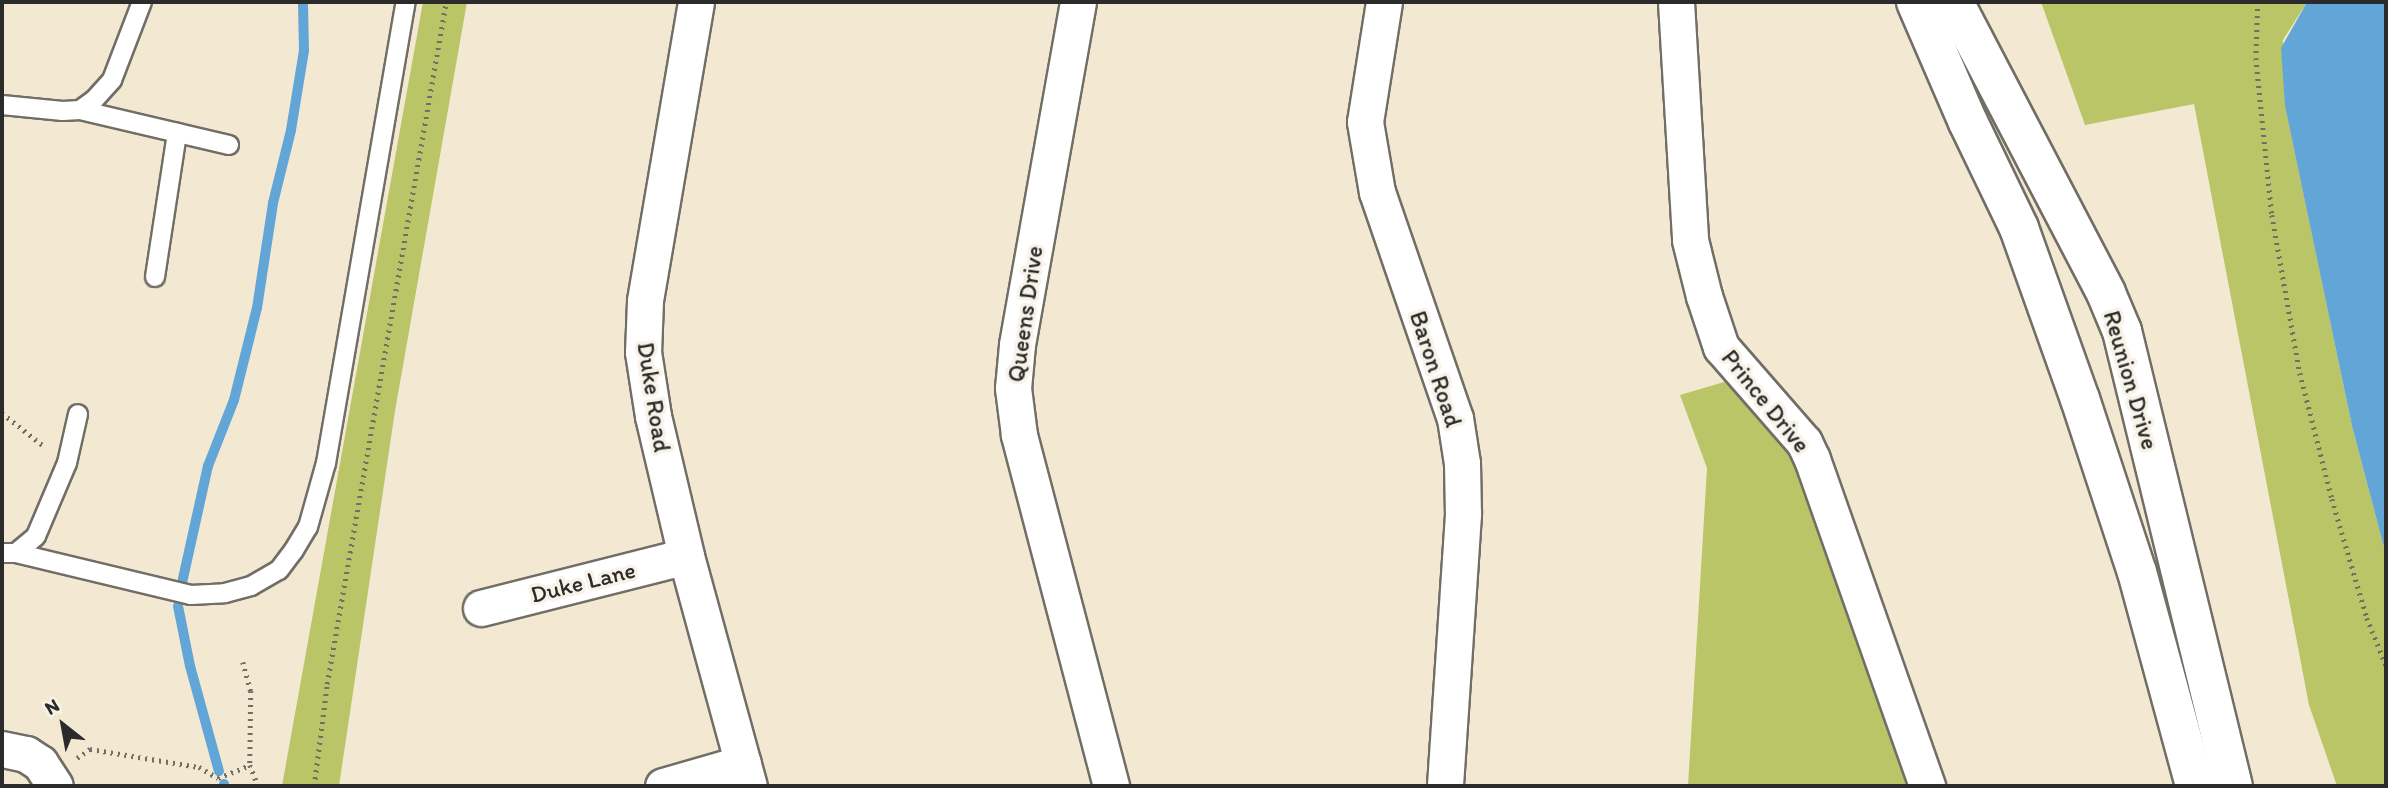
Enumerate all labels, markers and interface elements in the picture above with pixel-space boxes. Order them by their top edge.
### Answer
street label: Queens Drive [1001,244,1049,384]
street label: Reunion Drive [2097,307,2165,453]
street label: Baron Road [1404,308,1468,430]
street label: Duke Road [631,340,677,454]
street label: Prince Drive [1716,344,1816,458]
street label: Duke Lane [527,555,639,609]
north arrow [28,690,98,760]
text: N [40,693,63,720]

